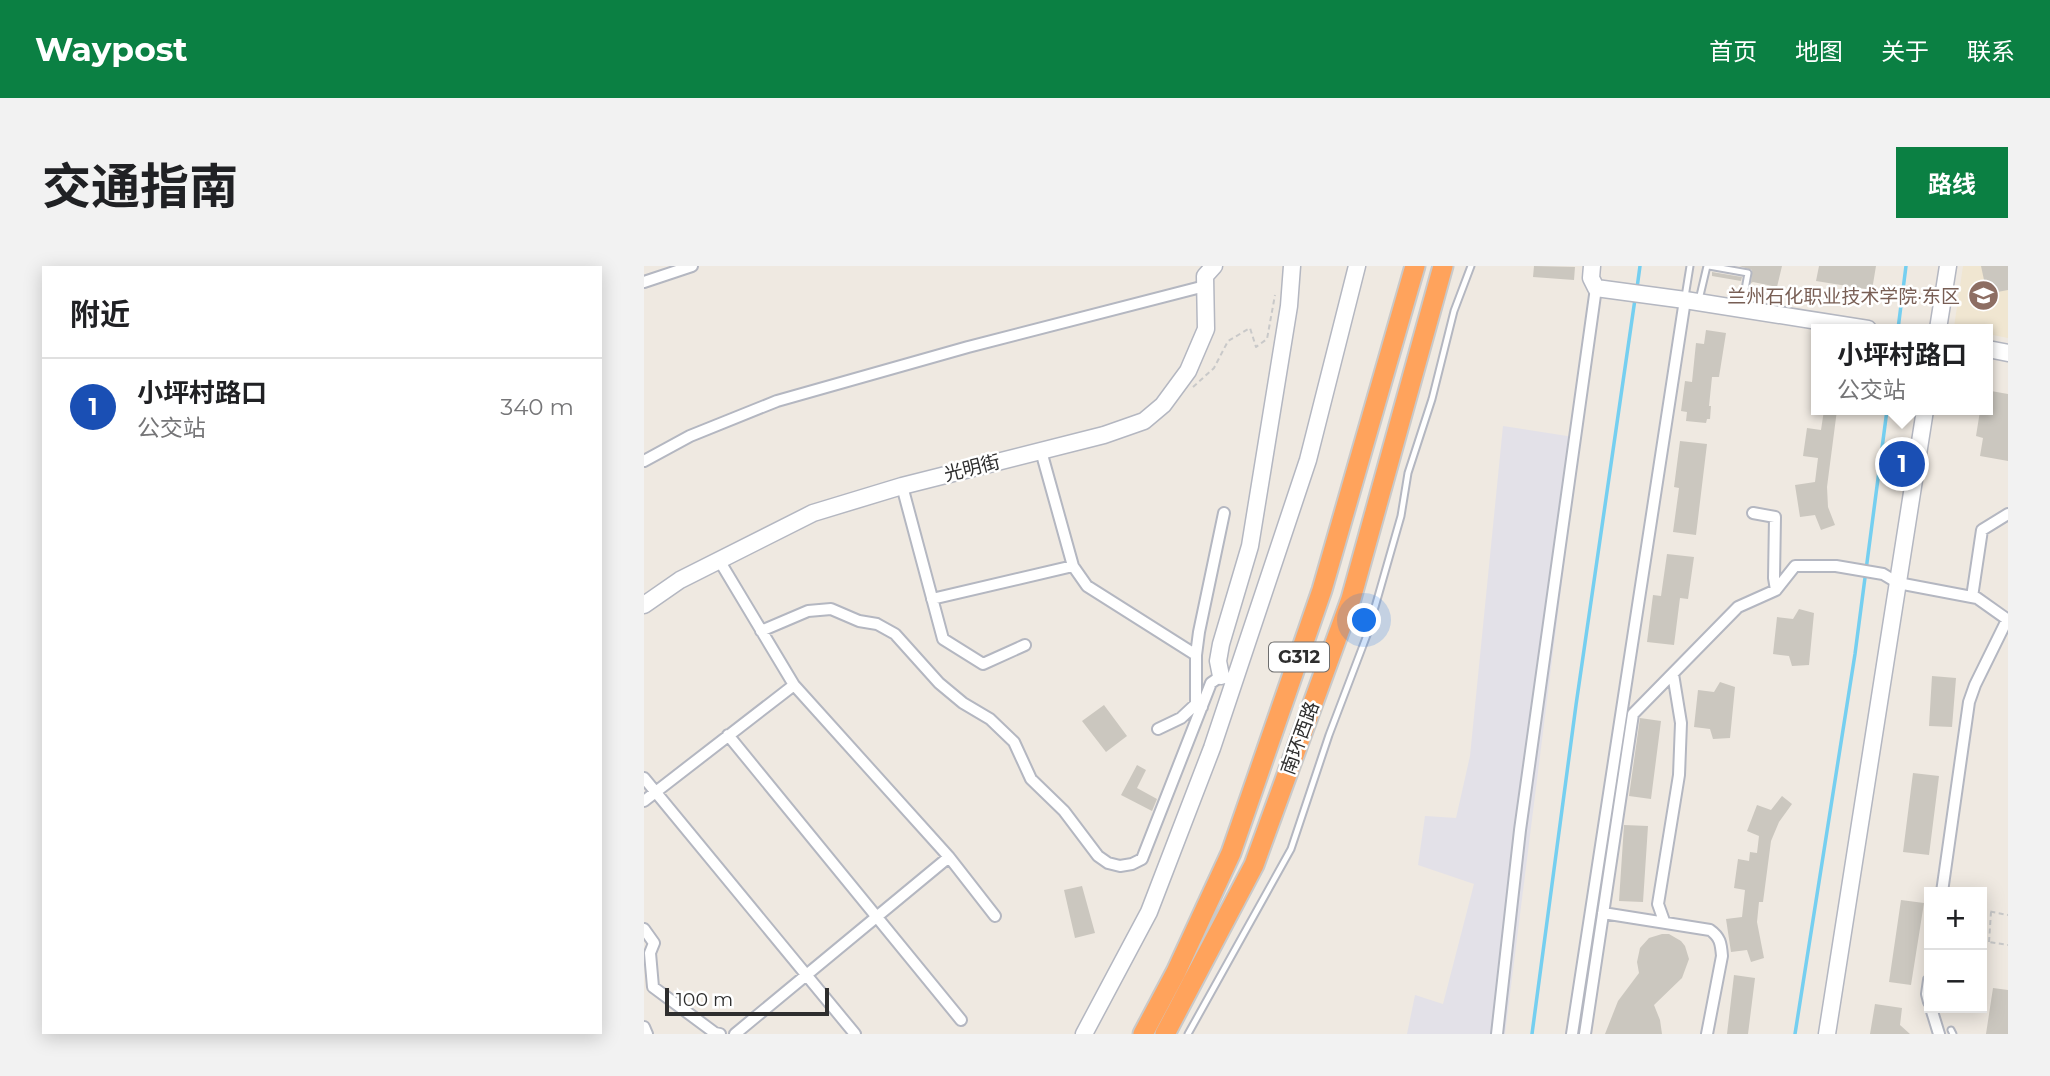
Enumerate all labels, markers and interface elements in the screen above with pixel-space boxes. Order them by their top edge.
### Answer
text: Waypost [35,29,188,69]
text: 首页 [1709,37,1757,66]
text: 地图 [1795,37,1843,66]
text: 关于 [1881,37,1929,66]
text: 联系 [1967,37,2015,66]
button: 路线 [1896,147,2008,218]
text: 交通指南 [42,157,238,216]
school or university icon: 兰州石化职业技术学院·东区 [1966,279,2000,313]
place label: 兰州石化职业技术学院·东区 [1727,285,1960,308]
text: 附近 [70,296,130,333]
popup [1811,324,1993,415]
text: 小坪村路口 [1837,339,1967,371]
text: 公交站 [1837,376,1906,404]
text: 小坪村路口 [137,377,267,409]
text: 1 [88,393,98,421]
text: 340 m [500,393,574,421]
text: 公交站 [137,414,206,442]
pin: 1 [1879,438,1925,490]
street label: 光明街 [942,450,1002,486]
your location [1347,603,1381,637]
road number: G312 [1269,642,1329,671]
street label: 南环西路 [1276,698,1324,778]
map controls [1924,887,1987,1013]
button: + [1924,887,1987,950]
button: − [1924,950,1987,1013]
scale bar [665,985,830,1017]
text: 100 m [676,988,733,1011]

